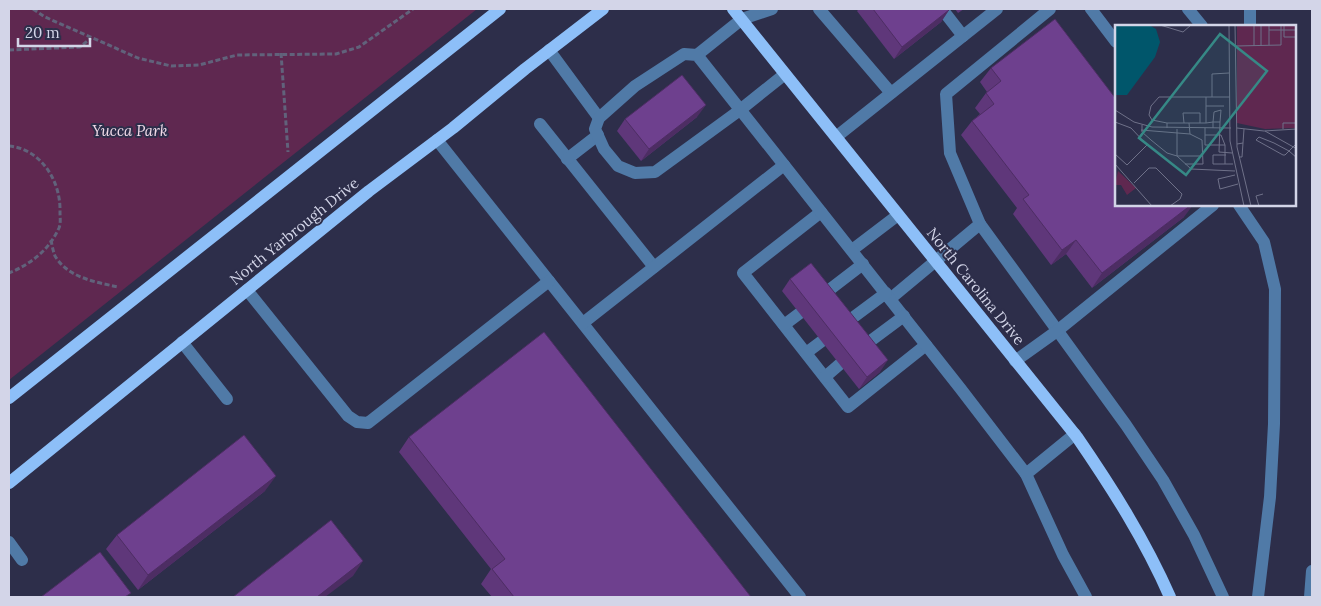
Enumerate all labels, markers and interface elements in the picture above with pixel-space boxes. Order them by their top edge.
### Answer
scale bar [18,15,90,47]
text: 20 m [25,23,60,42]
inset map [1115,25,1296,206]
park label: Yucca Park [92,121,168,140]
street label: North Yarbrough Drive [226,173,362,289]
street label: North Carolina Drive [923,224,1029,348]

